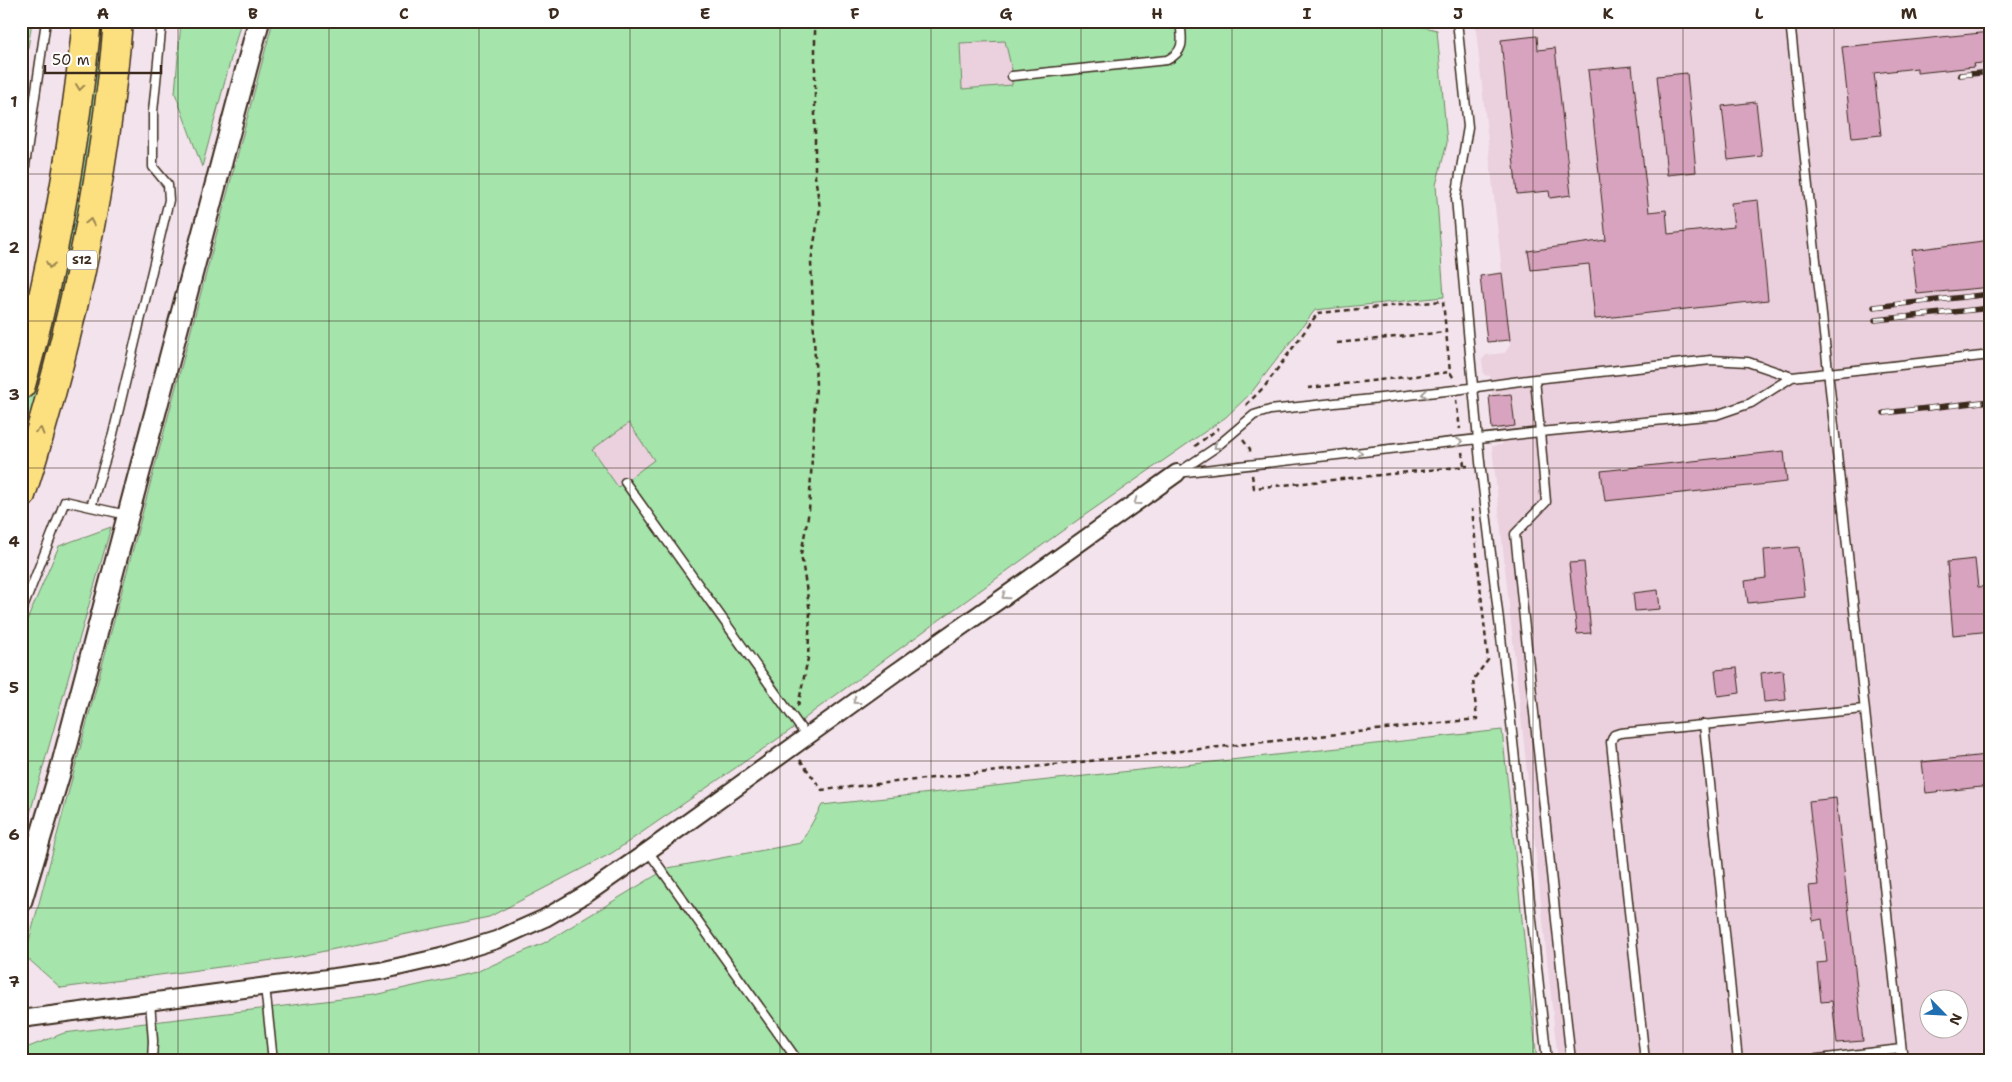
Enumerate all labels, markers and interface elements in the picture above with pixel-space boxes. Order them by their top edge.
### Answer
text: A [97,3,109,24]
text: B [248,3,258,24]
text: C [399,3,409,24]
text: D [548,3,560,24]
text: E [700,3,710,24]
text: F [850,3,860,24]
text: G [1000,3,1013,24]
text: H [1151,3,1163,24]
text: I [1303,3,1312,24]
text: J [1453,3,1463,24]
text: K [1603,3,1614,24]
text: L [1755,3,1764,24]
text: M [1901,3,1918,24]
scale bar [45,42,161,74]
text: 50 m [52,50,90,70]
one-way arrow [75,83,86,91]
text: 1 [10,91,18,112]
one-way arrow [84,217,94,226]
text: 2 [8,237,20,258]
road number: S12 [67,250,97,270]
one-way arrow [45,260,56,269]
text: 3 [8,384,20,405]
one-way arrow [1420,388,1428,399]
one-way arrow [35,428,45,436]
one-way arrow [1455,437,1463,448]
one-way arrow [1213,440,1223,449]
one-way arrow [1355,448,1363,459]
one-way arrow [1134,496,1143,505]
text: 4 [8,531,20,552]
one-way arrow [1002,590,1011,599]
text: 5 [9,677,19,698]
one-way arrow [853,696,862,704]
text: 6 [8,824,20,845]
text: 7 [8,971,20,992]
north arrow [1920,990,1970,1040]
text: N [1945,1011,1966,1028]

